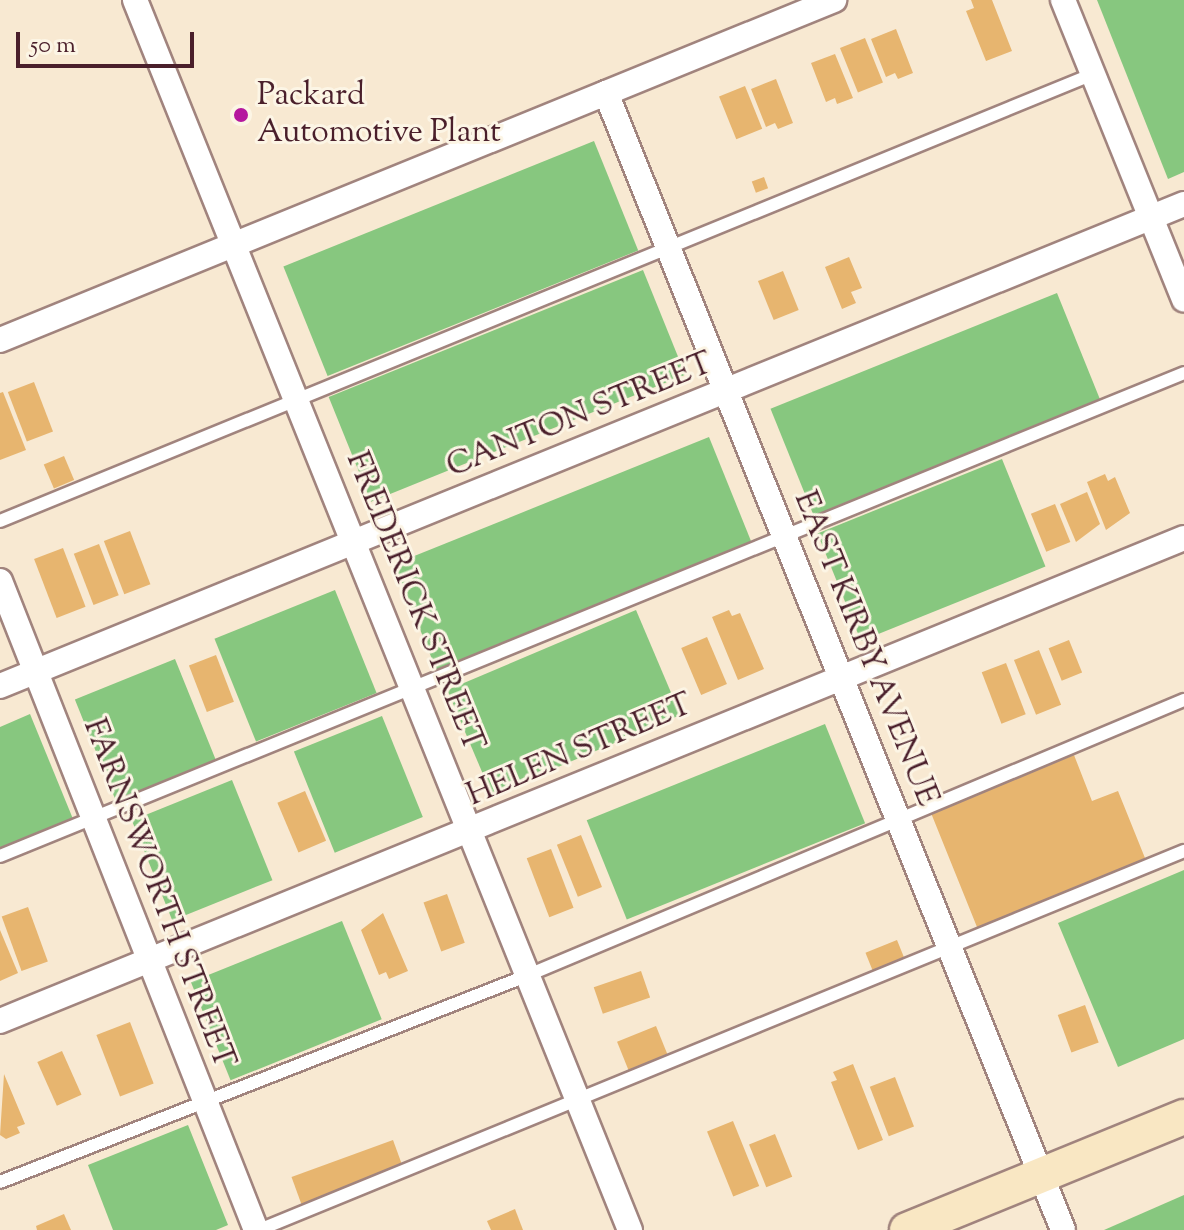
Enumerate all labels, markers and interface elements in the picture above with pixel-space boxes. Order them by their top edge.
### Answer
scale bar [20,16,198,66]
text: 50 m [30,29,76,63]
place label: Packard Automotive Plant [257,78,501,153]
marker: Packard Automotive Plant [232,106,250,124]
street label: CANTON STREET [441,345,719,487]
street label: FREDERICK STREET [336,447,492,757]
street label: EAST KIRBY AVENUE [784,486,946,812]
street label: HELEN STREET [461,686,699,816]
street label: FARNSWORTH STREET [74,714,242,1074]

